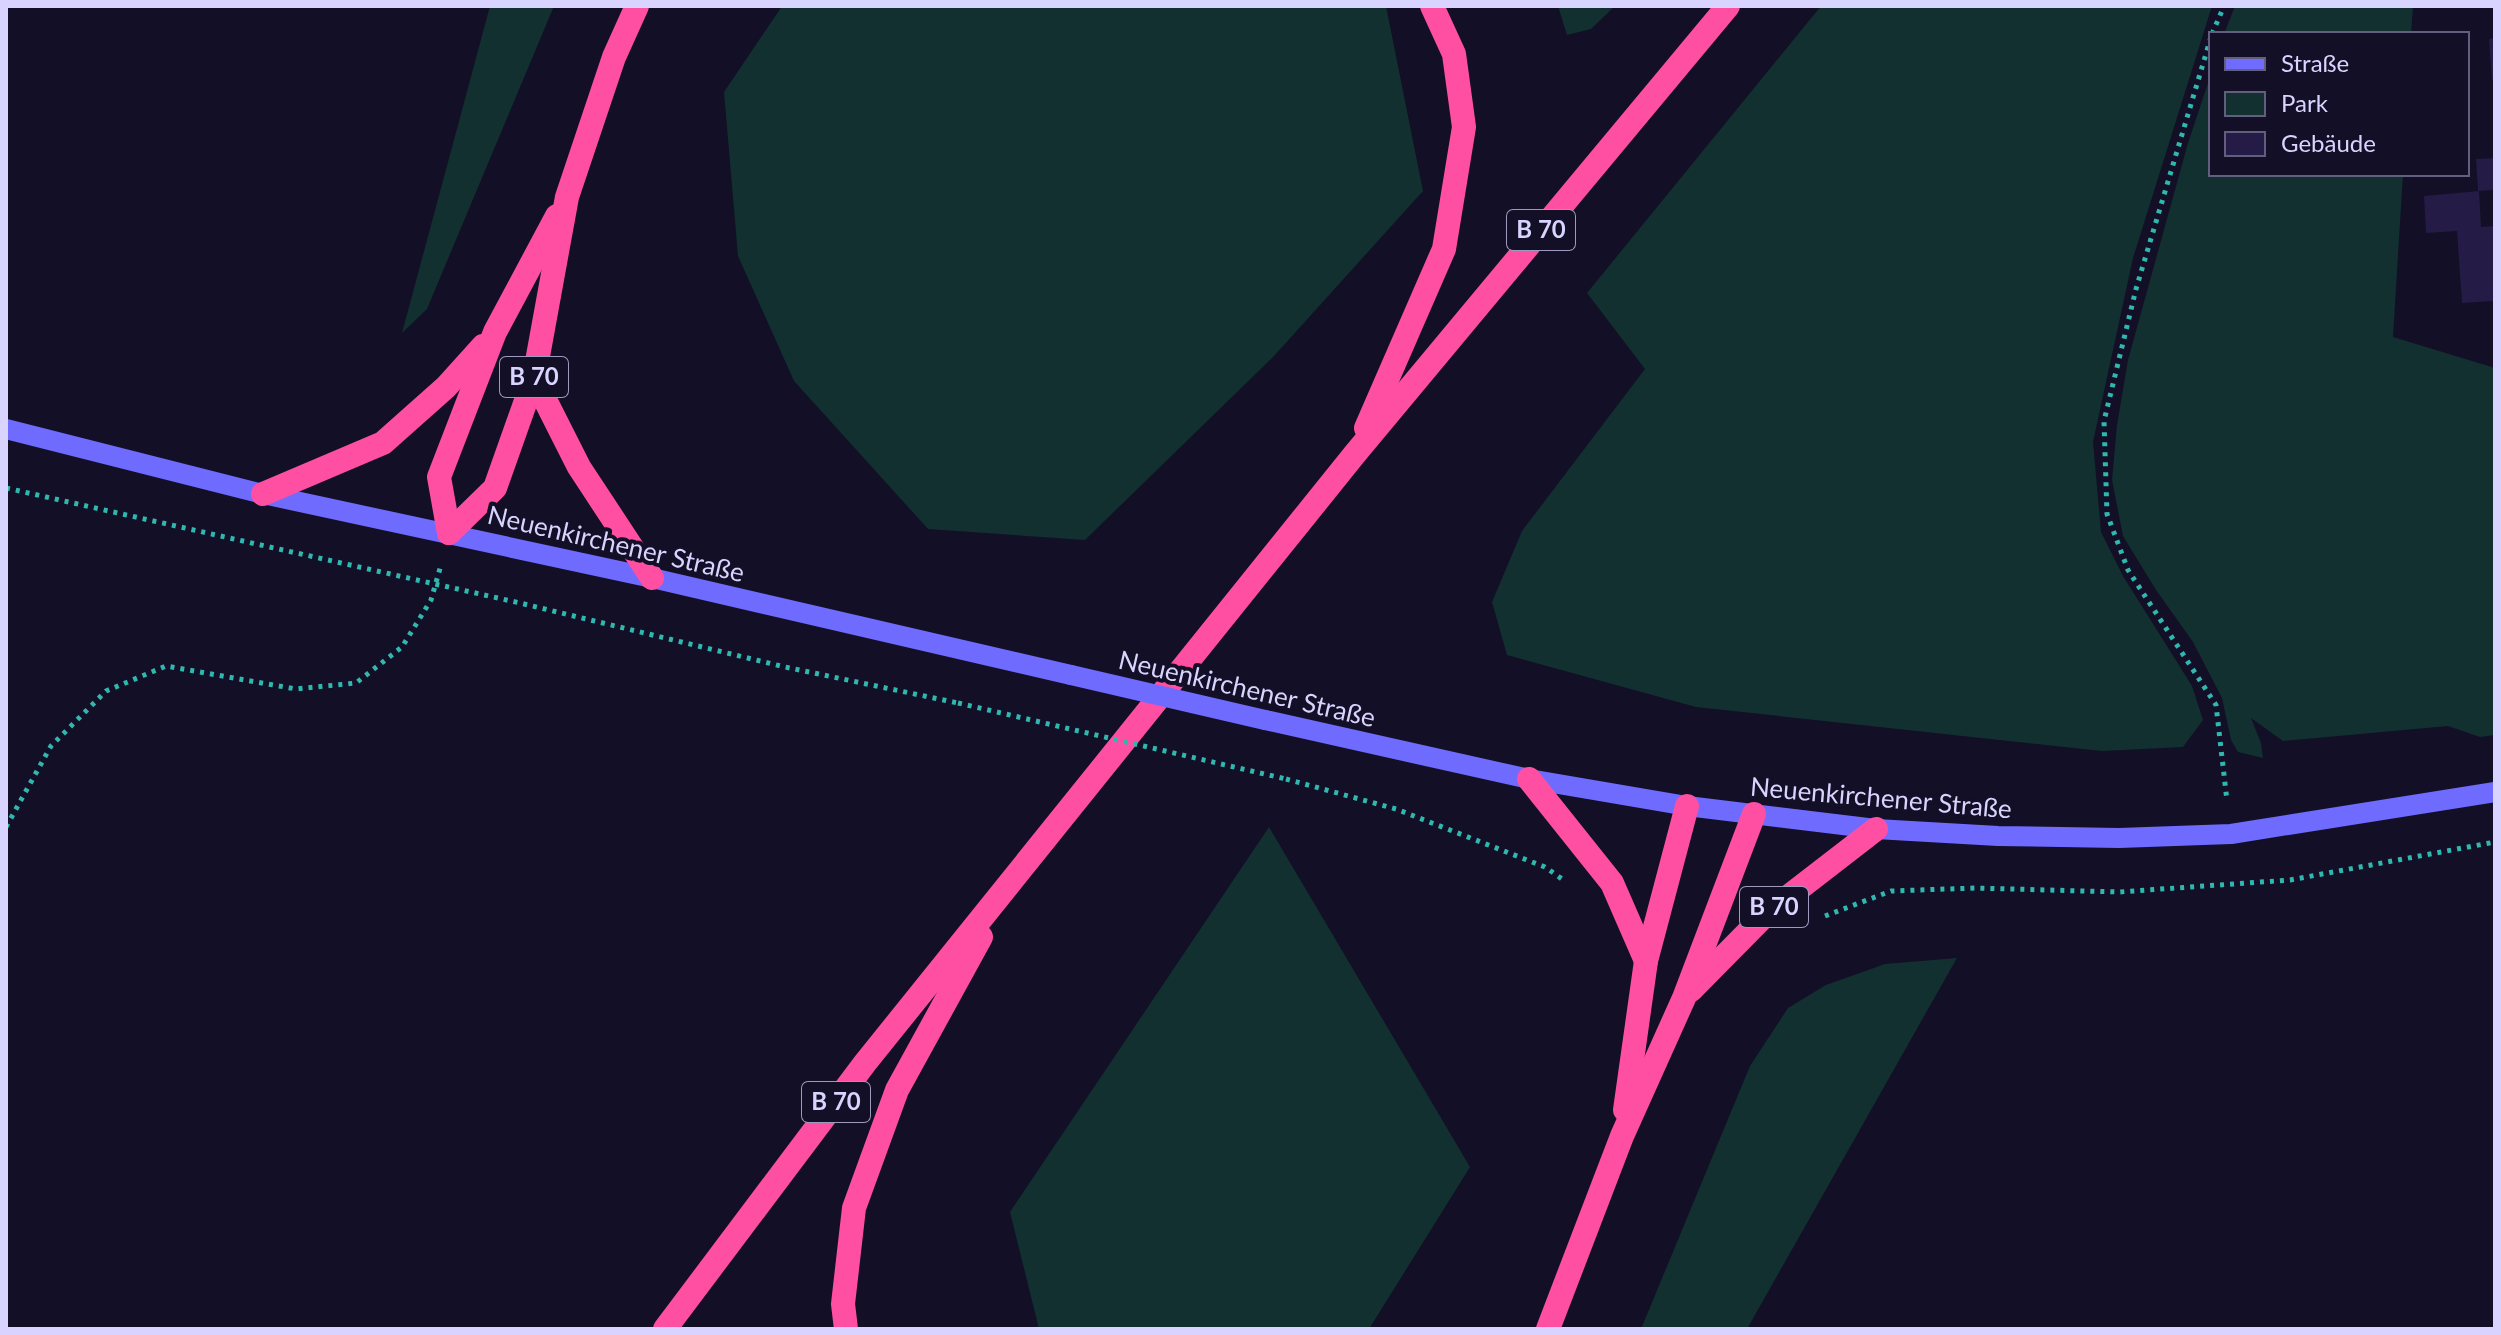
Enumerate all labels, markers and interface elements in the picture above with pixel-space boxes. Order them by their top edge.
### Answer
legend [2209,32,2469,176]
text: Straße [2281,48,2349,77]
text: Park [2281,88,2329,117]
text: Gebäude [2281,128,2376,157]
road number: B 70 [1507,210,1575,250]
road number: B 70 [500,357,568,397]
street label: Neuenkirchener Straße [485,498,748,588]
street label: Neuenkirchener Straße [1116,643,1379,733]
street label: Neuenkirchener Straße [1749,770,2013,824]
road number: B 70 [1740,887,1808,927]
road number: B 70 [802,1082,870,1122]

